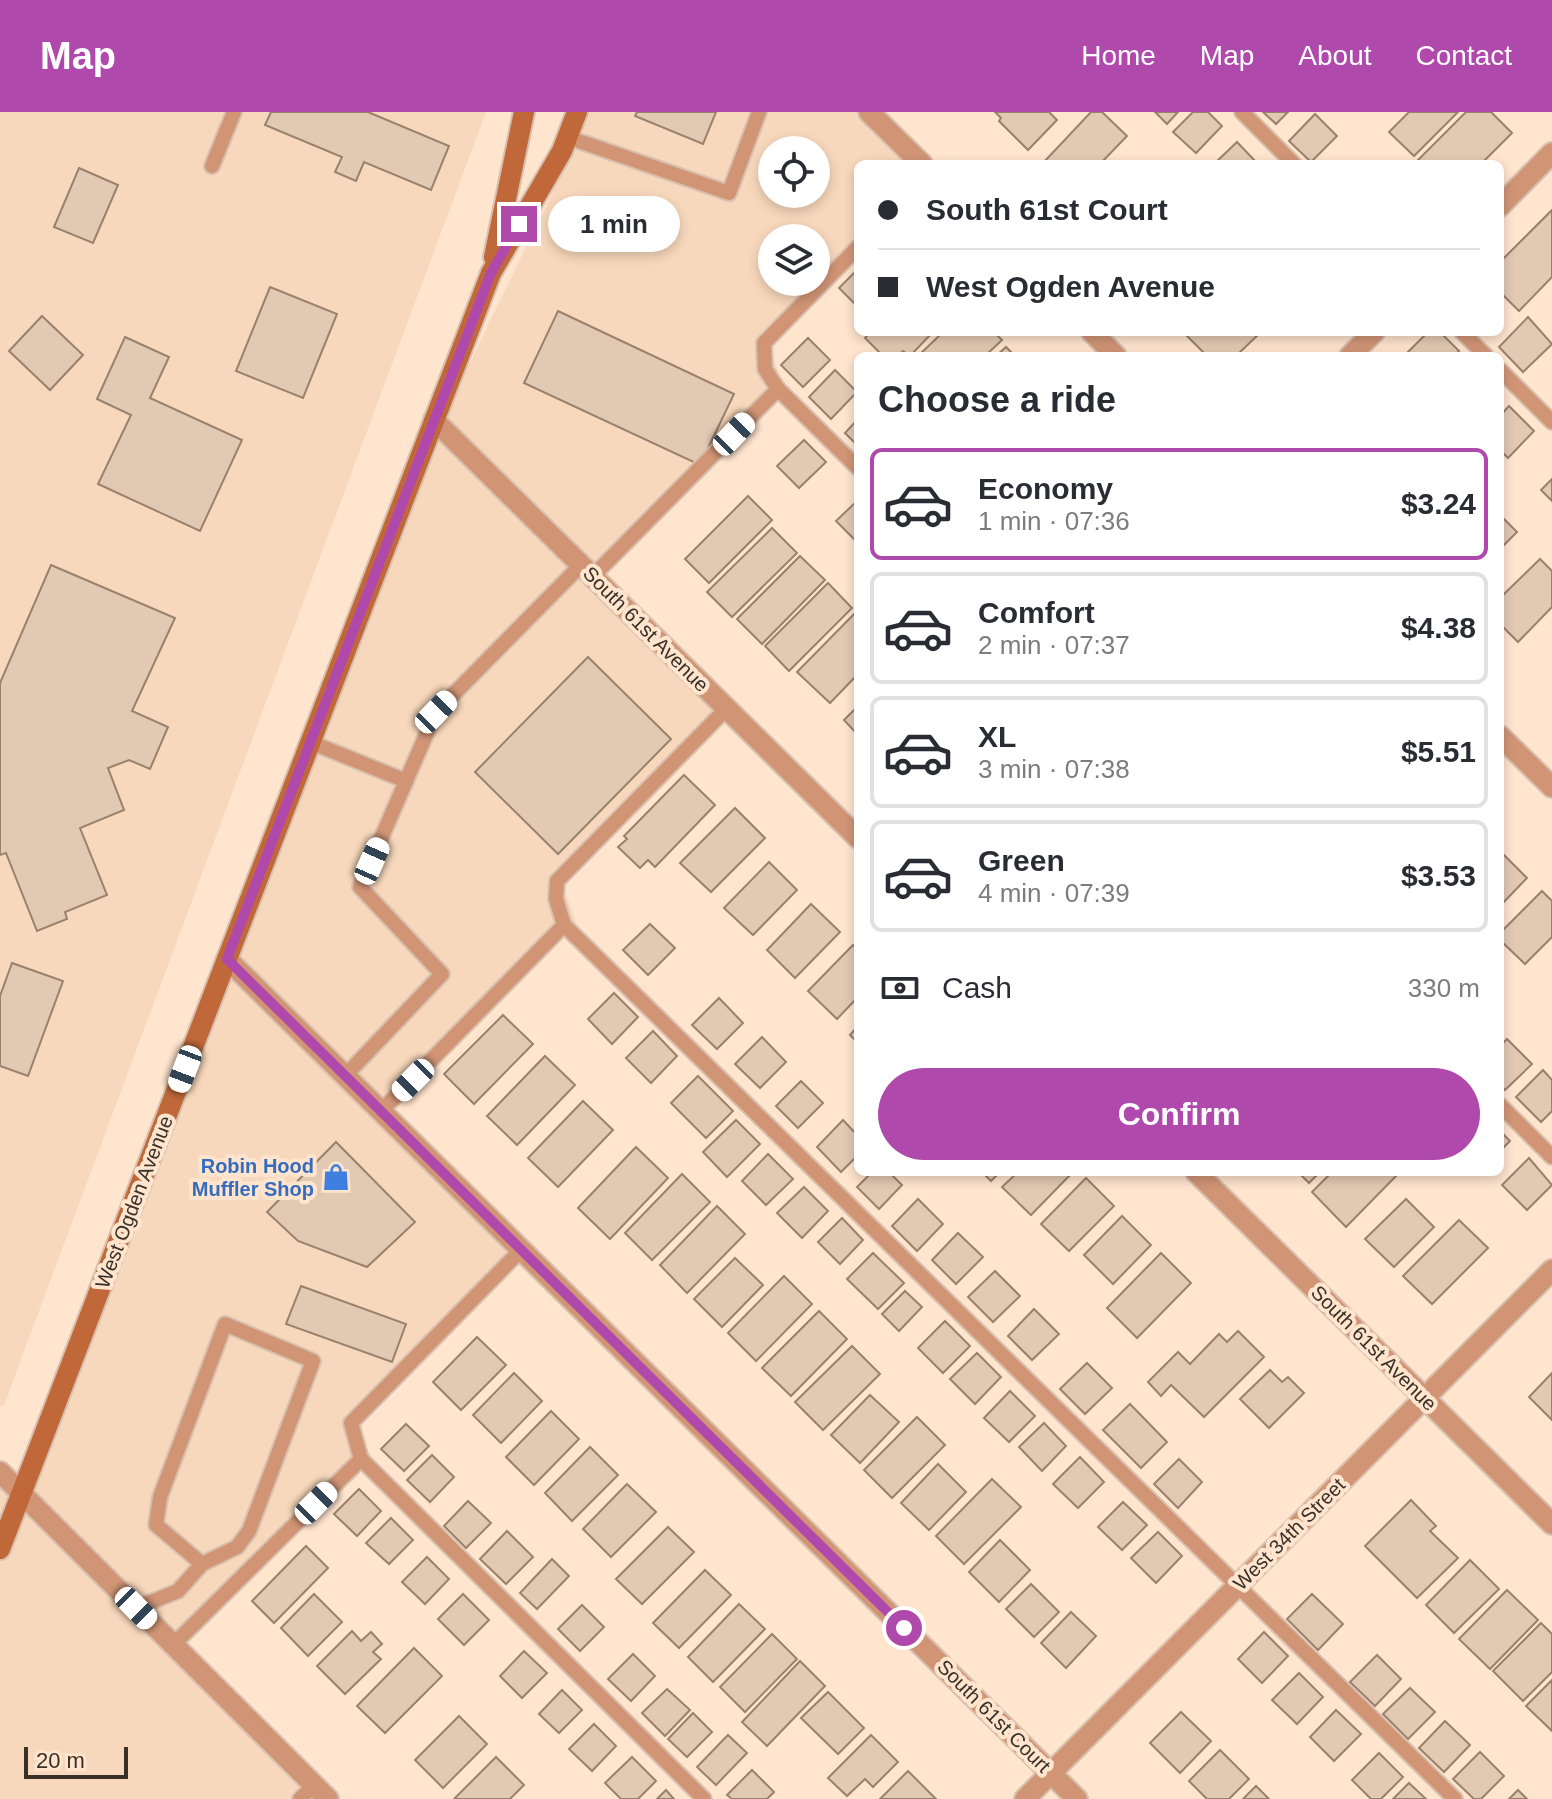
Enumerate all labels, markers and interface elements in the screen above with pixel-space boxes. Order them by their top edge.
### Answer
text: Map [40,35,116,77]
text: Home [1081,40,1156,71]
text: Map [1200,40,1254,71]
text: About [1298,40,1372,71]
text: Contact [1416,40,1512,71]
map controls [758,136,830,296]
button: locate [758,136,830,208]
text: South 61st Court [926,193,1168,226]
callout: 1 min [547,196,679,252]
route end [501,206,537,242]
text: 1 min [580,209,648,239]
button: layers [758,224,830,296]
text: West Ogden Avenue [926,270,1215,303]
text: Choose a ride [878,379,1116,420]
car [709,408,759,460]
icon: car [882,468,954,540]
text: Economy [978,472,1113,505]
text: $3.24 [1401,487,1476,520]
text: 1 min · 07:36 [978,506,1130,536]
street label: South 61st Avenue [579,562,713,696]
icon: car [882,592,954,664]
text: Comfort [978,596,1095,629]
text: $4.38 [1401,611,1476,644]
text: 2 min · 07:37 [978,630,1130,660]
car [411,686,461,738]
icon: car [882,716,954,788]
text: XL [978,720,1016,753]
text: $5.51 [1401,735,1476,768]
text: 3 min · 07:38 [978,754,1130,784]
car [351,834,393,888]
icon: car [882,840,954,912]
text: Green [978,844,1065,877]
text: $3.53 [1401,859,1476,892]
text: 4 min · 07:39 [978,878,1130,908]
icon: cash [878,966,922,1010]
text: Cash [942,971,1012,1004]
text: 330 m [1408,973,1480,1003]
car [165,1042,205,1096]
car [388,1055,438,1105]
button: Confirm [878,1068,1480,1160]
street label: West Ogden Avenue [91,1113,177,1291]
place label: Robin Hood Muffler Shop [192,1155,314,1200]
shop icon: Robin Hood Muffler Shop [321,1162,351,1192]
street label: South 61st Avenue [1307,1281,1441,1415]
street label: West 34th Street [1229,1473,1350,1594]
car [291,1478,341,1528]
car [111,1583,161,1633]
route start [886,1610,922,1646]
street label: South 61st Court [933,1655,1055,1777]
scale bar [24,1743,128,1779]
text: 20 m [36,1748,85,1773]

